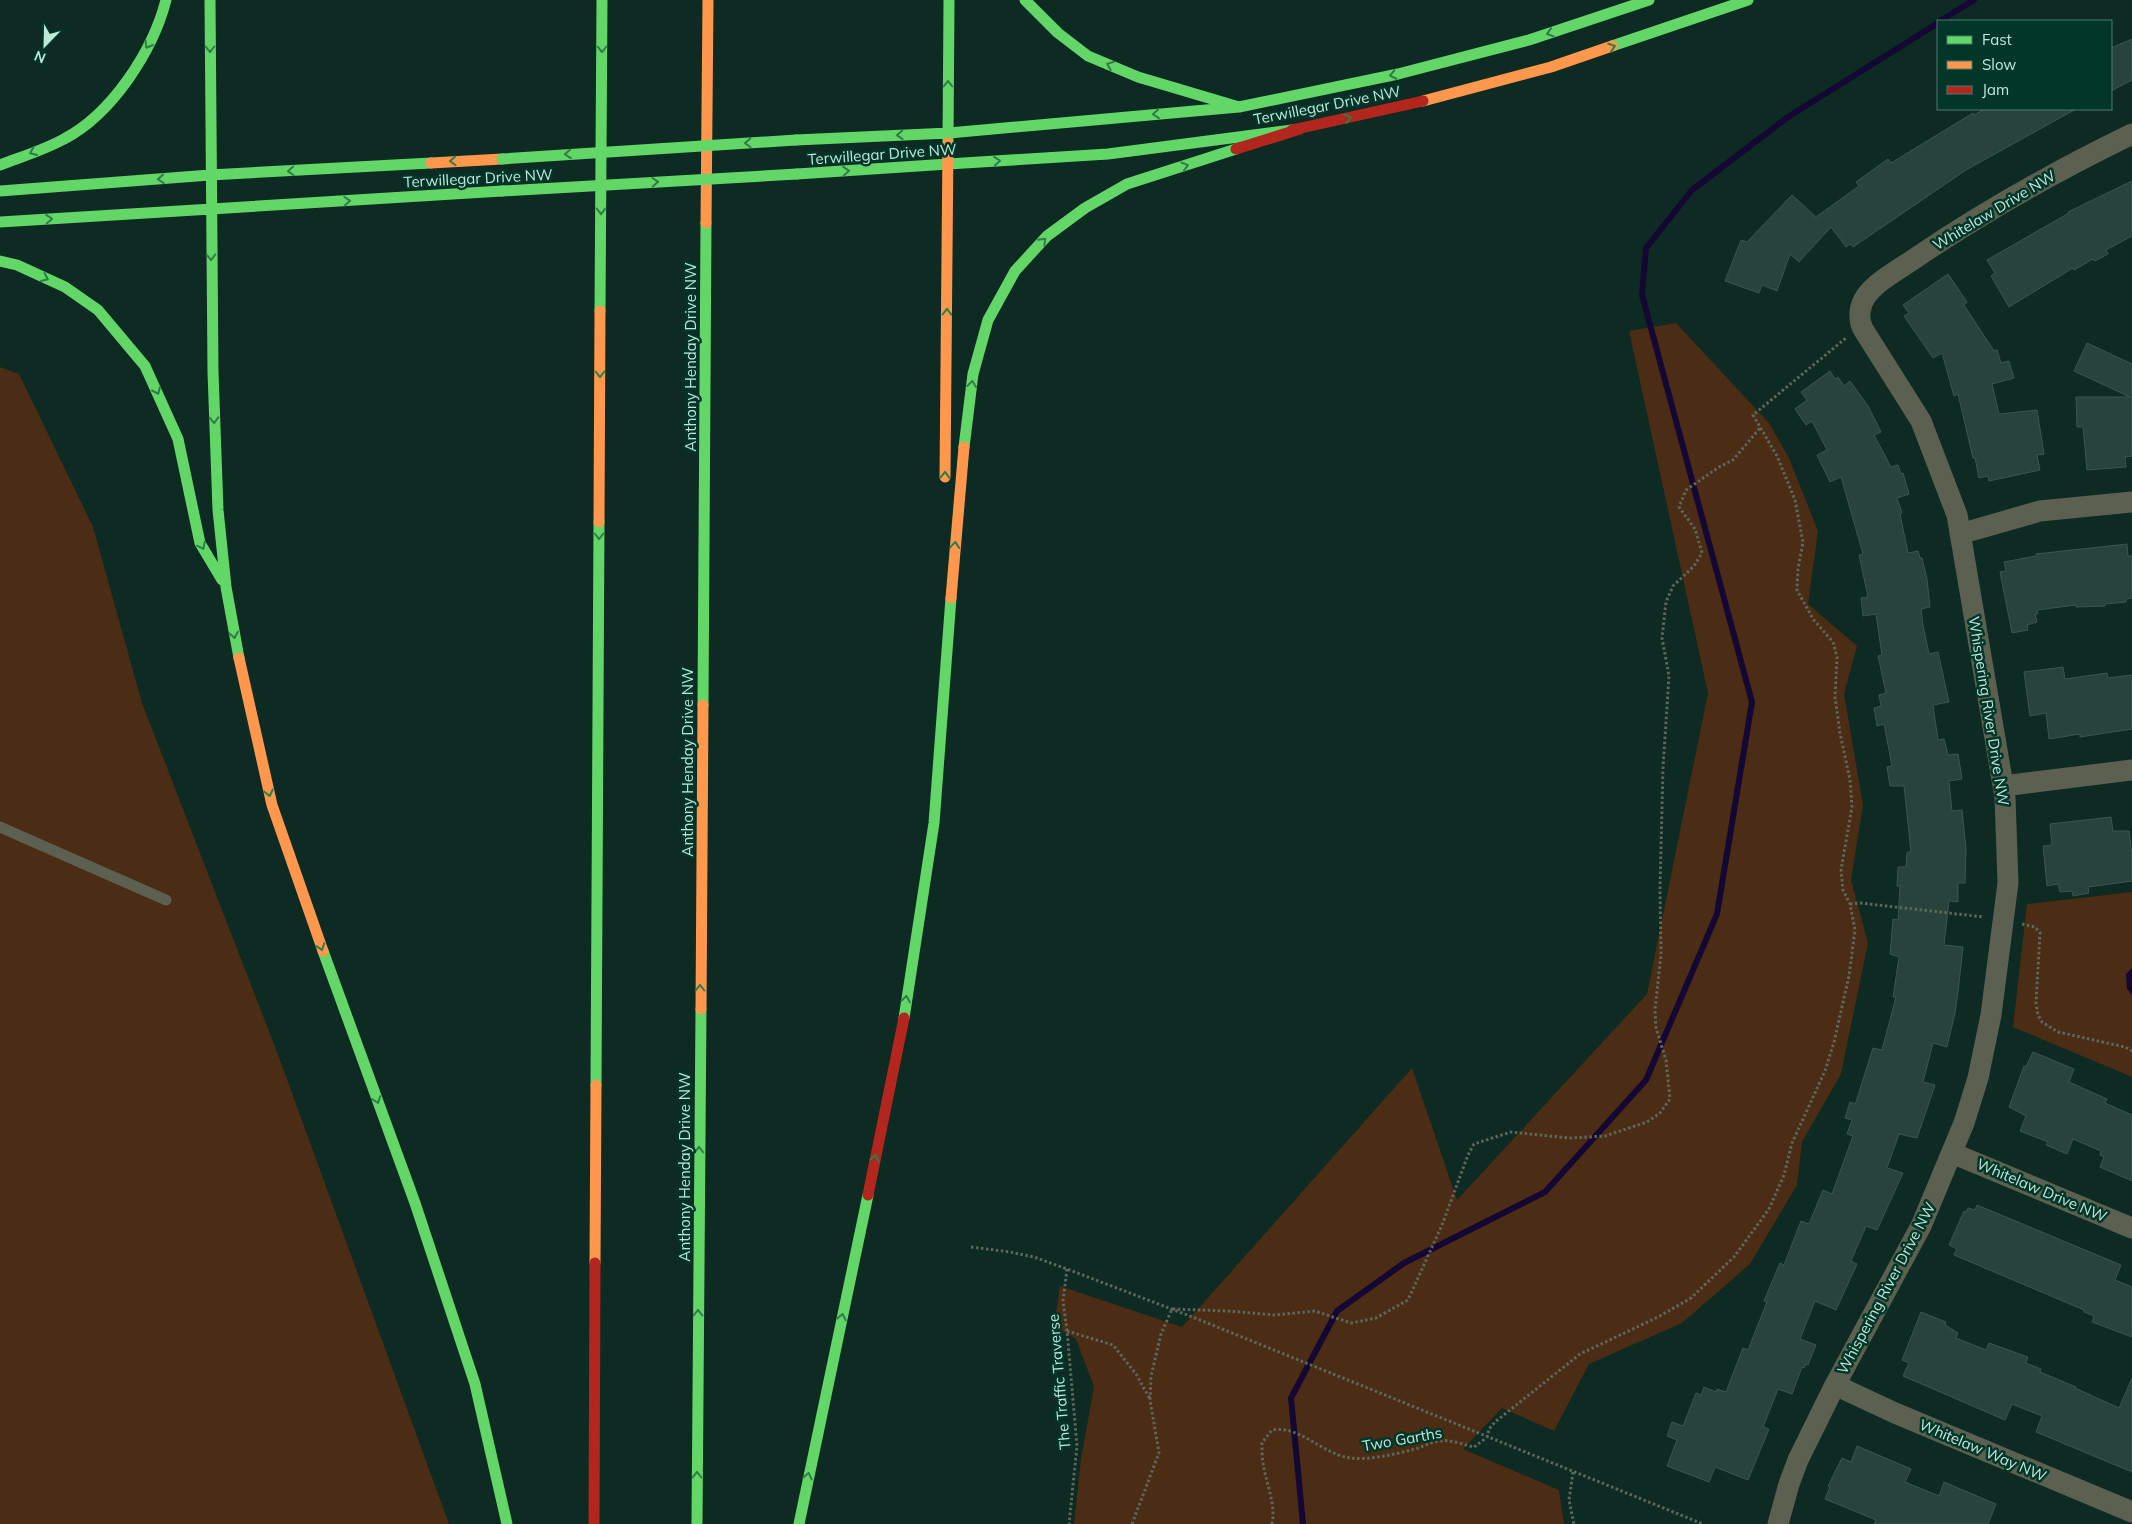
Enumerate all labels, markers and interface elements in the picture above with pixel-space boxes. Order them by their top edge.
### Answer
north arrow [20,20,70,70]
legend [1937,20,2112,110]
one-way arrow [1546,27,1555,37]
text: Fast [1982,30,2012,49]
one-way arrow [144,39,154,48]
one-way arrow [1607,43,1615,53]
one-way arrow [205,45,215,53]
one-way arrow [597,45,607,53]
text: N [32,47,48,67]
text: Slow [1982,55,2016,74]
one-way arrow [1106,61,1115,72]
one-way arrow [1388,69,1397,80]
one-way arrow [943,80,953,88]
text: Jam [1982,80,2009,99]
street label: Terwillegar Drive NW [1252,81,1402,129]
one-way arrow [1152,108,1160,119]
one-way arrow [1343,113,1352,124]
one-way arrow [896,130,904,141]
one-way arrow [743,138,751,149]
street label: Terwillegar Drive NW [807,139,957,169]
one-way arrow [29,147,37,157]
one-way arrow [564,148,572,159]
one-way arrow [449,156,457,167]
one-way arrow [993,156,1001,167]
one-way arrow [1180,162,1188,172]
one-way arrow [287,165,295,176]
street label: Terwillegar Drive NW [403,165,553,191]
one-way arrow [842,166,850,177]
street label: Whitelaw Drive NW [1929,166,2059,254]
one-way arrow [157,173,165,184]
one-way arrow [651,177,659,188]
one-way arrow [343,195,351,206]
one-way arrow [596,208,606,215]
one-way arrow [45,214,53,225]
one-way arrow [1037,238,1046,247]
one-way arrow [206,254,216,262]
street label: Anthony Henday Drive NW [681,262,700,452]
one-way arrow [40,271,49,282]
one-way arrow [942,308,952,316]
one-way arrow [595,370,605,378]
one-way arrow [966,379,977,387]
one-way arrow [150,386,161,395]
one-way arrow [209,416,220,424]
one-way arrow [940,471,950,478]
one-way arrow [594,532,604,540]
one-way arrow [196,541,207,550]
one-way arrow [949,541,960,549]
street label: Whispering River Drive NW [1965,615,2013,807]
one-way arrow [229,630,239,639]
street label: Anthony Henday Drive NW [678,667,697,857]
one-way arrow [263,789,274,798]
one-way arrow [315,942,325,951]
one-way arrow [695,984,706,992]
one-way arrow [901,994,911,1003]
street label: Anthony Henday Drive NW [675,1072,694,1262]
one-way arrow [371,1095,381,1104]
one-way arrow [694,1146,704,1154]
one-way arrow [870,1154,880,1163]
street label: Whitelaw Drive NW [1974,1154,2110,1226]
street label: Whispering River Drive NW [1833,1199,1940,1377]
one-way arrow [693,1309,703,1316]
one-way arrow [836,1313,847,1322]
street label: The Traffic Traverse [1044,1313,1074,1451]
street label: Whitelaw Way NW [1917,1415,2050,1486]
street label: Two Garths [1361,1423,1443,1455]
one-way arrow [692,1471,702,1479]
one-way arrow [802,1472,813,1481]

